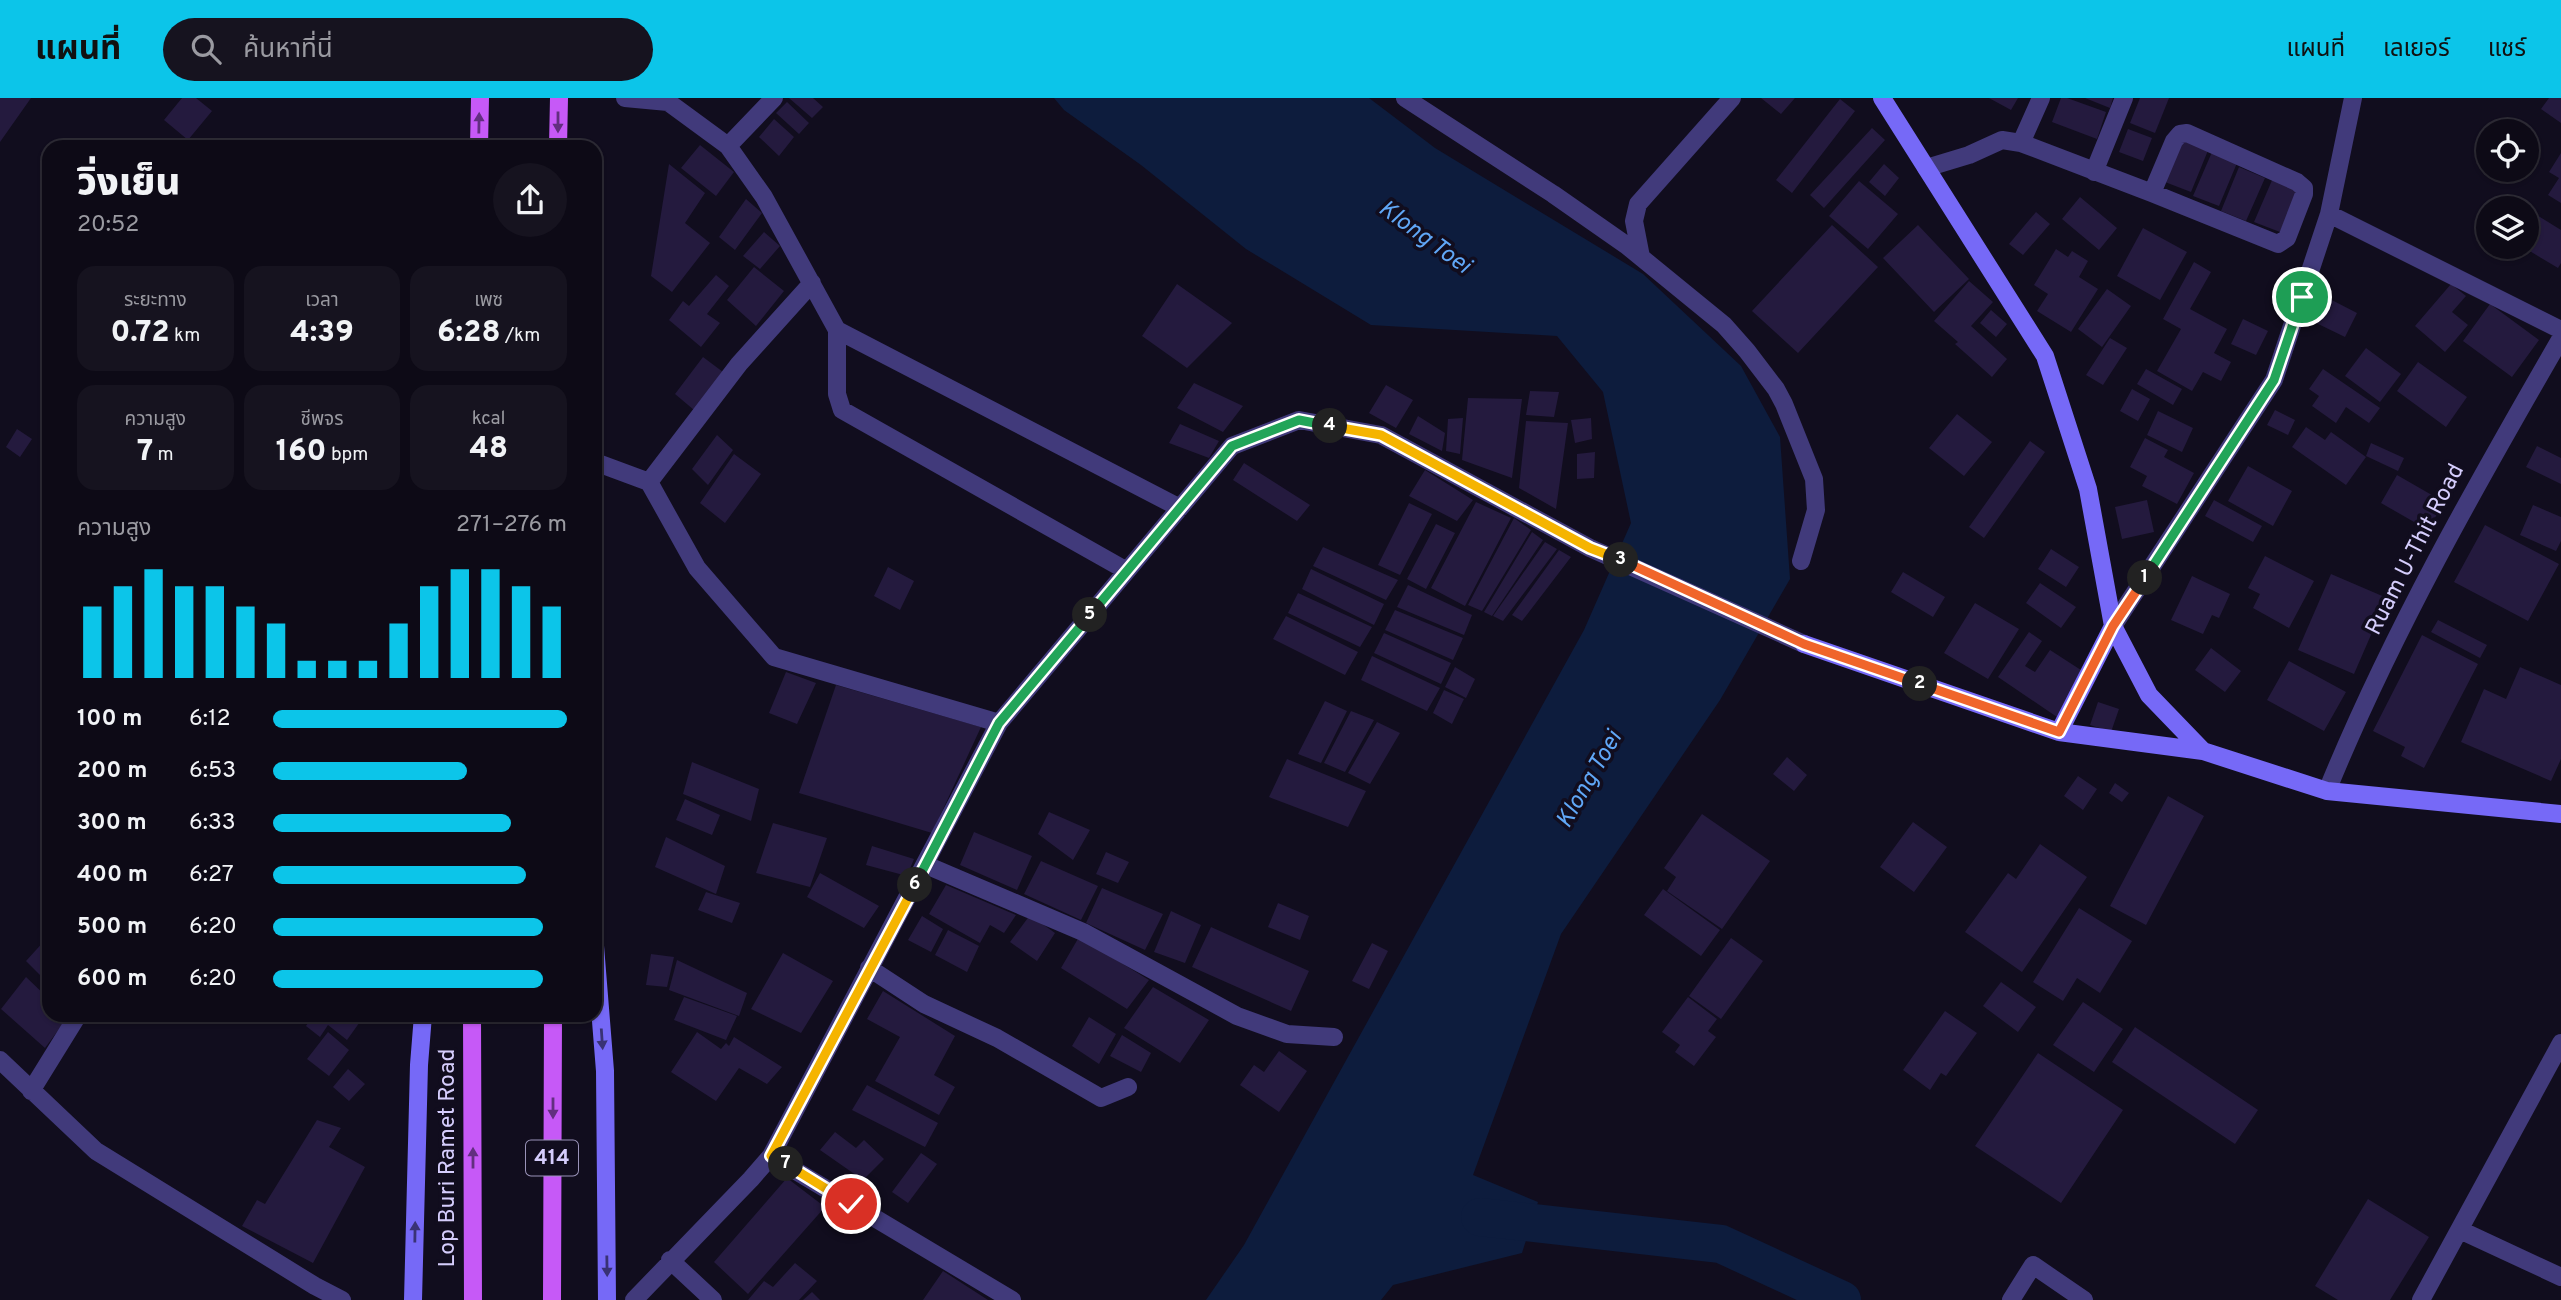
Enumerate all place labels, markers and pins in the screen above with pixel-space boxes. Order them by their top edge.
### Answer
pin [2272,267,2332,327]
pin: 4 [1312,408,1348,444]
pin: 3 [1604,542,1638,578]
pin: 1 [2128,560,2162,596]
pin: 5 [1072,598,1108,632]
pin: 2 [1902,666,1938,702]
pin: 6 [898,868,932,902]
pin: 7 [768,1146,804,1182]
pin [821,1174,881,1234]

